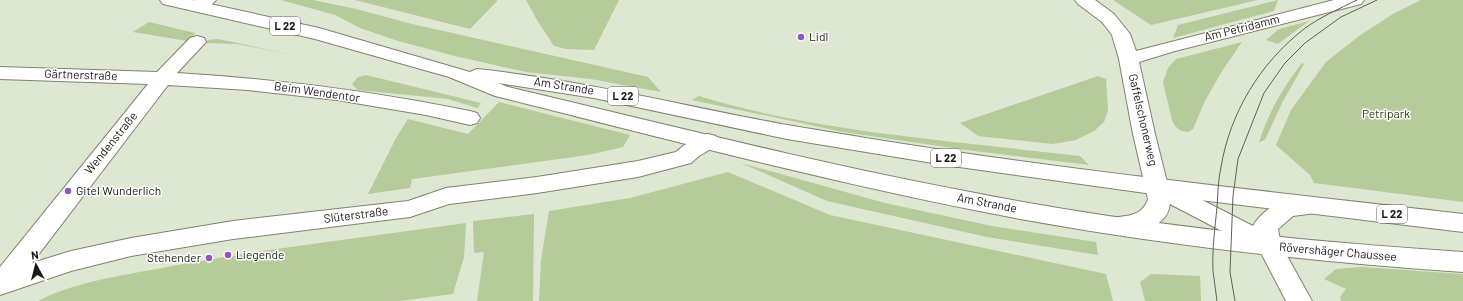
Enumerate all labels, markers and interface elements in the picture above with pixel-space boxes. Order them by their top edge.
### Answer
street label: Am Petridamm [1203,11,1281,43]
road number: L 22 [270,17,300,35]
place label: Lidl [809,29,828,43]
marker: Lidl [796,32,806,42]
street label: Gärtnerstraße [44,66,118,82]
street label: Gaffelschonerweg [1127,72,1161,167]
street label: Am Strande [533,73,595,97]
street label: Beim Wendentor [273,78,362,104]
road number: L 22 [608,87,638,105]
park label: Petripark [1362,106,1410,120]
street label: Wendenstraße [81,108,140,176]
road number: L 22 [931,149,961,167]
place label: Gitel Wunderlich [76,183,161,197]
marker: Gitel Wunderlich [63,186,73,196]
street label: Am Strande [956,189,1018,215]
street label: Slüterstraße [323,203,389,225]
road number: L 22 [1377,205,1407,223]
street label: Rövershäger Chaussee [1279,239,1398,263]
north arrow [16,245,56,285]
place label: Liegende [236,247,284,261]
text: N [30,248,39,261]
place label: Stehender [147,250,202,264]
marker: Liegende [223,250,233,260]
marker: Stehender [204,253,214,263]

